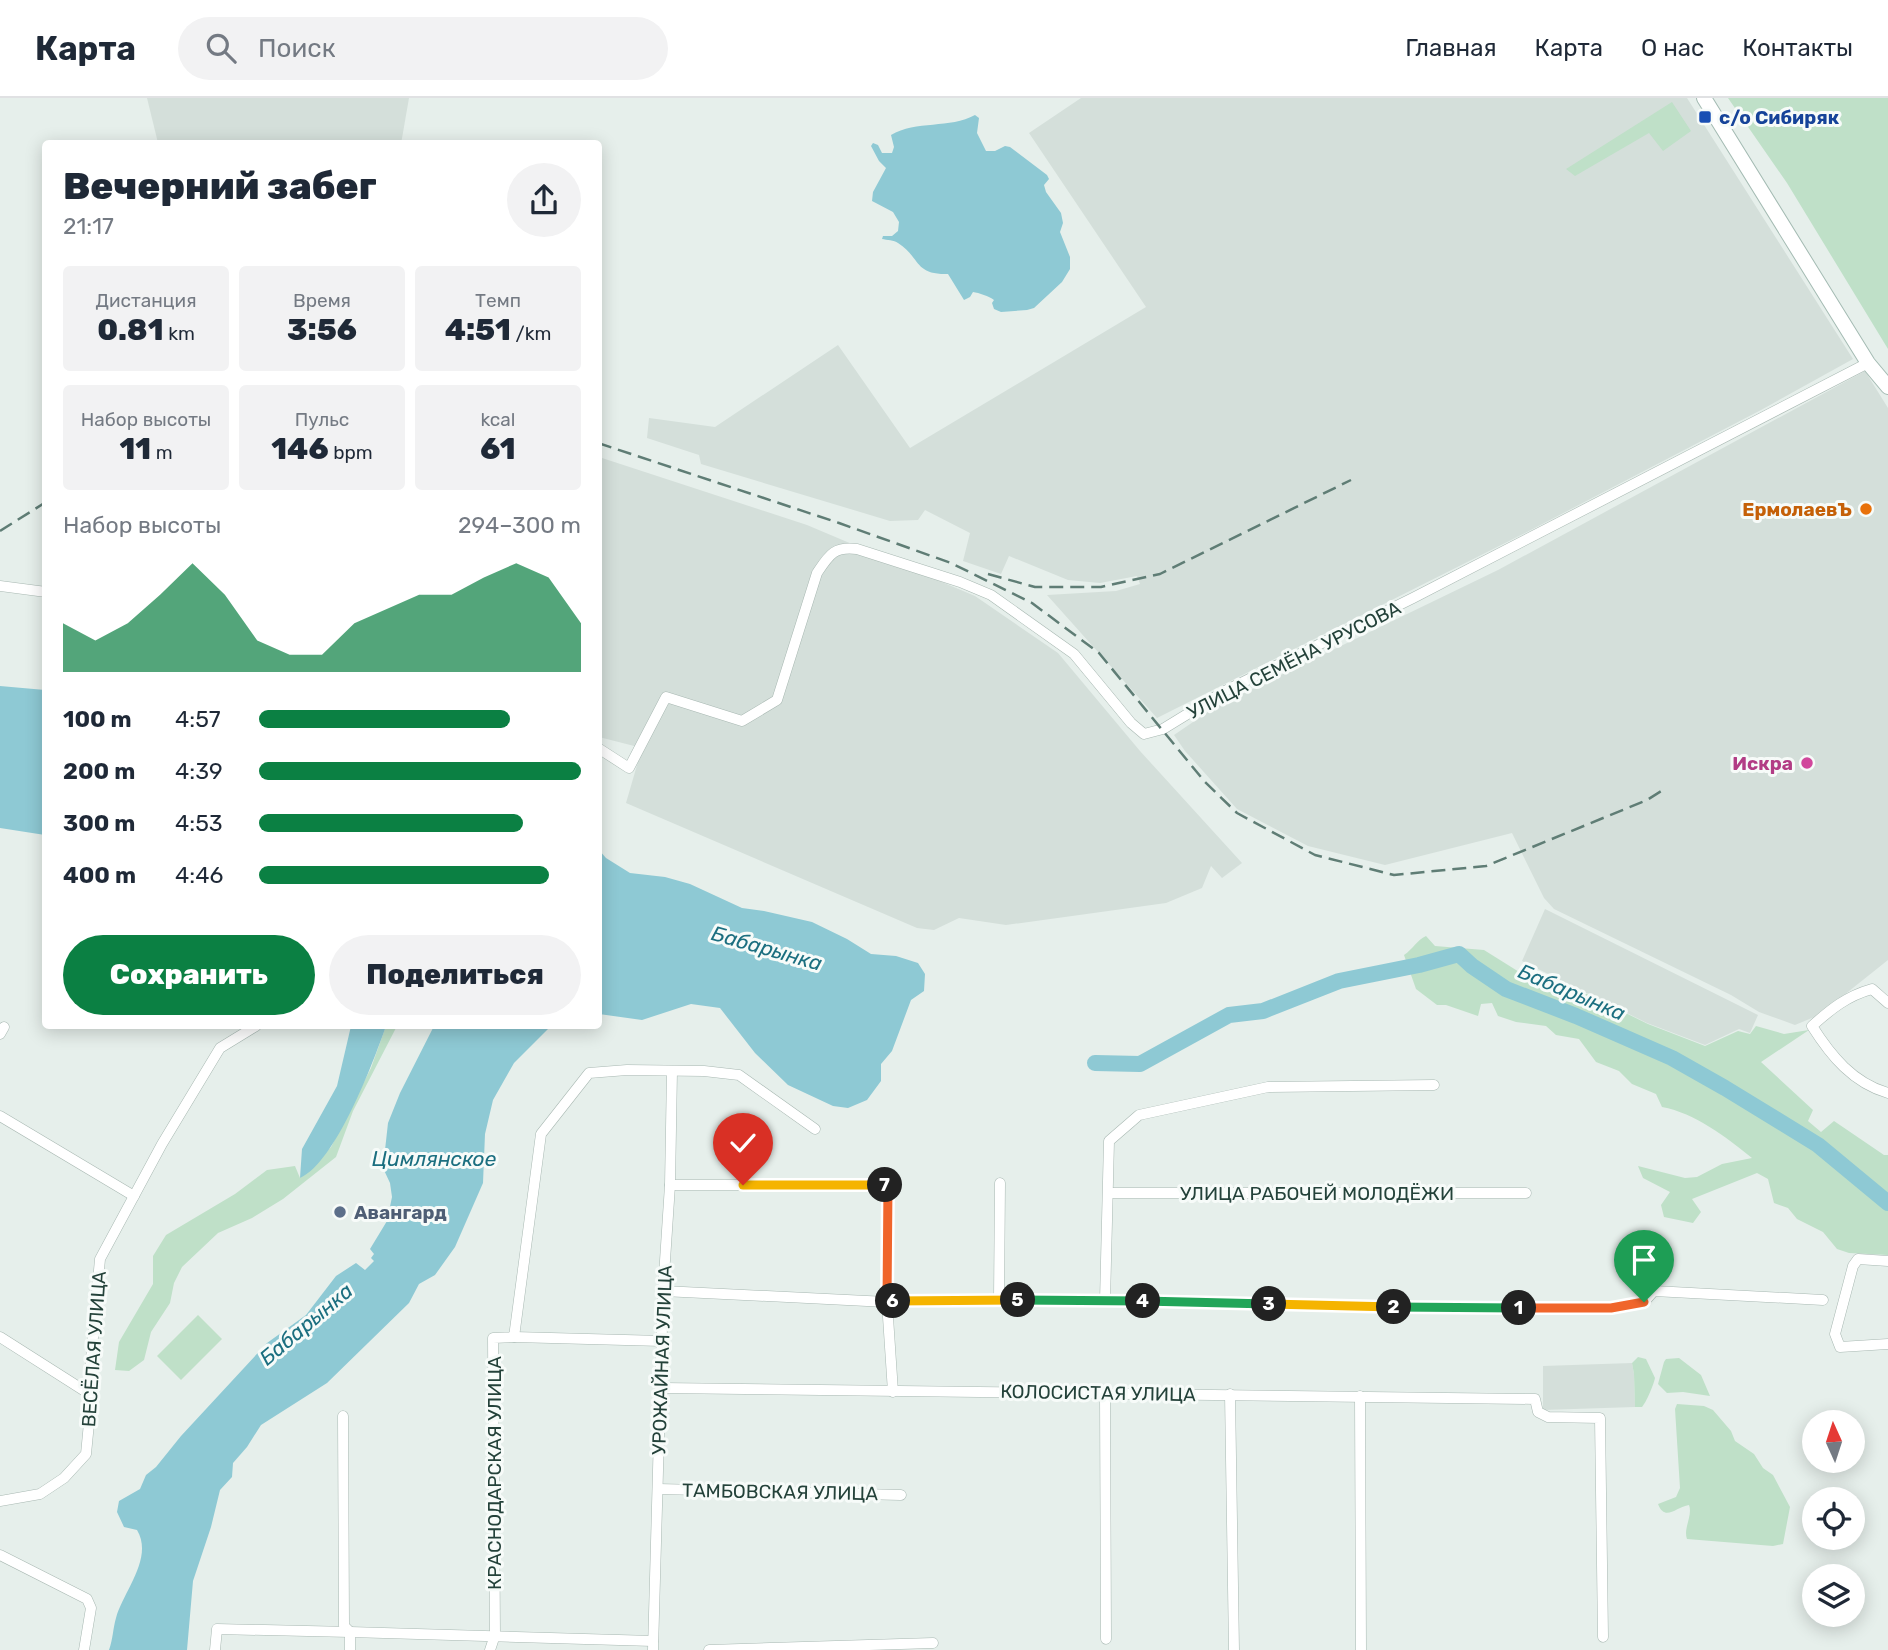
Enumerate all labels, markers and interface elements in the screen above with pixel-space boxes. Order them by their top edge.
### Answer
search box [178,17,668,80]
text: Карта [35,29,136,68]
icon: search [202,29,240,67]
text: Поиск [258,33,336,64]
text: Главная [1405,34,1497,62]
text: Карта [1535,34,1603,62]
text: О нас [1641,34,1704,62]
text: Контакты [1742,34,1853,62]
place label: с/о Сибиряк [1719,106,1840,129]
marker: с/о Сибиряк [1697,109,1713,125]
text: Вечерний забег [63,163,377,209]
button: share [507,163,581,237]
text: 21:17 [63,212,114,240]
text: Дистанция [96,289,196,312]
text: Время [293,289,351,312]
text: Темп [475,289,521,312]
text: 0.81 [97,312,164,348]
text: 3:56 [287,312,357,348]
text: 4:51 [445,312,511,348]
text: km [164,322,195,345]
text: /km [511,322,551,345]
text: Набор высоты [81,408,211,431]
text: Пульс [295,408,349,431]
text: kcal [481,408,515,431]
text: 11 [119,431,151,467]
text: 146 [271,431,329,467]
text: 61 [480,431,516,467]
text: m [151,441,173,464]
text: bpm [329,441,373,464]
place label: ЕрмолаевЪ [1742,498,1852,521]
marker: ЕрмолаевЪ [1858,501,1874,517]
text: Набор высоты [63,511,221,539]
text: 294–300 m [458,511,581,539]
street label: УЛИЦА СЕМЁНА УРУСОВА [1183,596,1405,724]
text: 100 m [63,705,132,733]
text: 4:57 [175,705,221,733]
place label: Искра [1732,752,1793,775]
marker: Искра [1799,755,1815,771]
text: 200 m [63,757,135,785]
text: 4:39 [175,757,223,785]
text: 300 m [63,809,135,837]
text: 4:53 [175,809,223,837]
text: 400 m [63,861,136,889]
text: 4:46 [175,861,223,889]
water label: Бабарынка [709,920,825,976]
button: Сохранить [63,935,315,1015]
button: Поделиться [329,935,581,1015]
water label: Бабарынка [1515,958,1629,1026]
pin [713,1113,773,1185]
icon: check [724,1124,762,1162]
water label: Цимлянское [372,1146,497,1171]
pin: 7 [868,1168,903,1202]
text: 7 [879,1173,890,1196]
street label: УЛИЦА РАБОЧЕЙ МОЛОДЁЖИ [1180,1182,1454,1205]
place label: Авангард [354,1201,447,1224]
marker: Авангард [332,1204,348,1220]
pin [1614,1230,1674,1302]
icon: arrive [1625,1241,1663,1279]
street label: УРОЖАЙНАЯ УЛИЦА [647,1264,677,1455]
street label: ВЕСЁЛАЯ УЛИЦА [77,1270,111,1428]
water label: Бабарынка [254,1278,358,1370]
pin: 5 [1000,1282,1036,1318]
pin: 6 [876,1284,910,1318]
pin: 4 [1126,1284,1160,1318]
pin: 3 [1252,1286,1286,1322]
text: 5 [1011,1288,1024,1311]
text: 6 [886,1289,899,1312]
text: 4 [1136,1289,1149,1312]
pin: 2 [1376,1290,1412,1324]
pin: 1 [1502,1290,1536,1326]
text: 3 [1262,1292,1275,1315]
text: 2 [1387,1295,1400,1318]
text: 1 [1514,1296,1523,1319]
street label: КРАСНОДАРСКАЯ УЛИЦА [483,1356,506,1590]
street label: КОЛОСИСТАЯ УЛИЦА [1000,1380,1196,1406]
north arrow [1802,1410,1866,1474]
map controls [1802,1410,1865,1627]
street label: ТАМБОВСКАЯ УЛИЦА [682,1479,878,1505]
button: locate [1802,1487,1865,1550]
button: layers [1802,1564,1865,1627]

